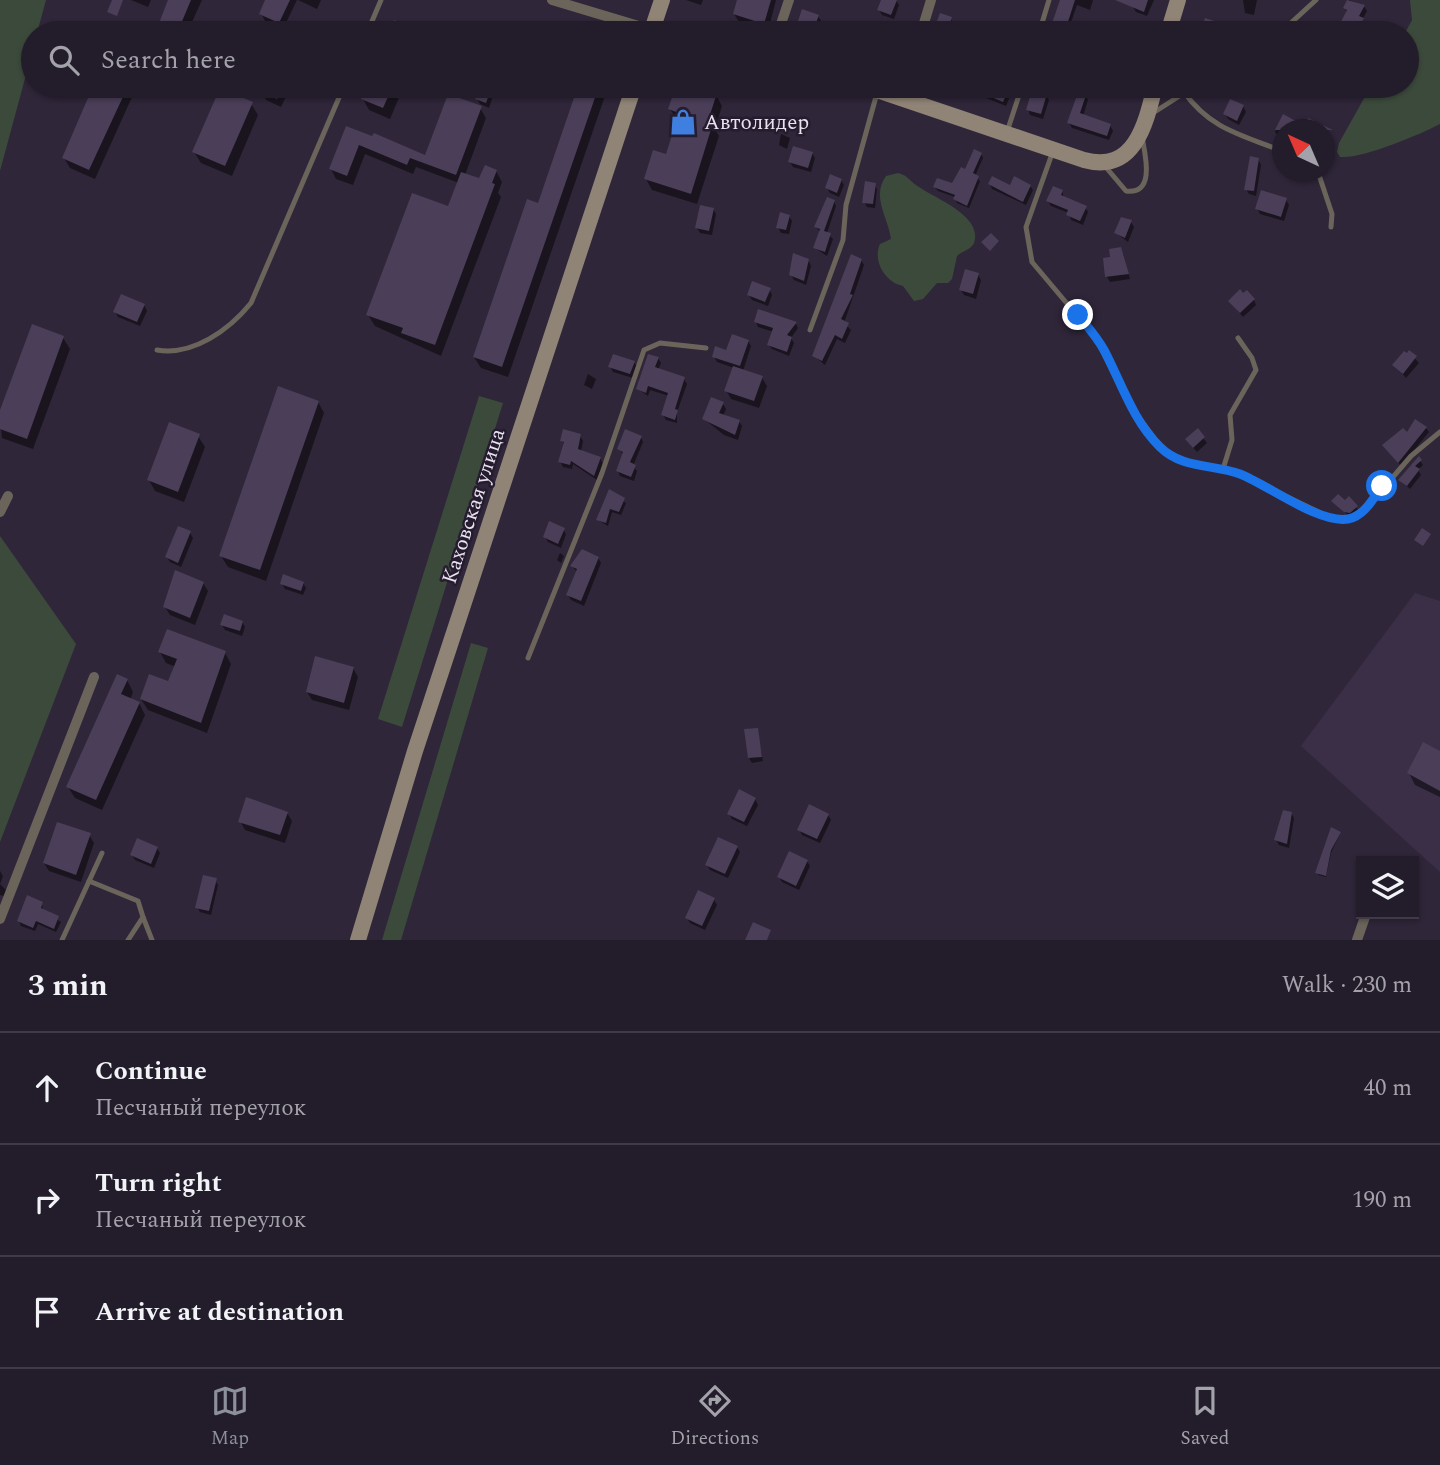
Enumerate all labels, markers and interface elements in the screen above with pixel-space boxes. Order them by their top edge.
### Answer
search box [21,21,1419,98]
text: Search here [101,40,236,80]
icon: search [45,41,83,79]
shop icon: Автолидер [668,107,698,137]
place label: Автолидер [704,107,809,139]
north arrow [1272,119,1335,182]
route end [1062,299,1093,330]
street label: Каховская улица [434,424,514,588]
route start [1366,470,1397,501]
map controls [1356,856,1419,919]
button: layers [1356,856,1419,919]
text: 3 min [28,963,108,1009]
text: Walk · 230 m [1282,968,1412,1003]
text: Continue [95,1051,207,1091]
icon: ahead [28,1069,66,1107]
text: 40 m [1363,1071,1412,1106]
text: Песчаный переулок [95,1091,306,1126]
text: Turn right [95,1163,222,1203]
icon: right [28,1181,66,1219]
text: 190 m [1352,1183,1412,1218]
text: Песчаный переулок [95,1203,306,1238]
text: Arrive at destination [95,1292,344,1332]
icon: arrive [28,1293,66,1331]
tab: Map [211,1382,249,1453]
tab: Directions [670,1382,759,1453]
tab: Saved [1181,1382,1229,1453]

